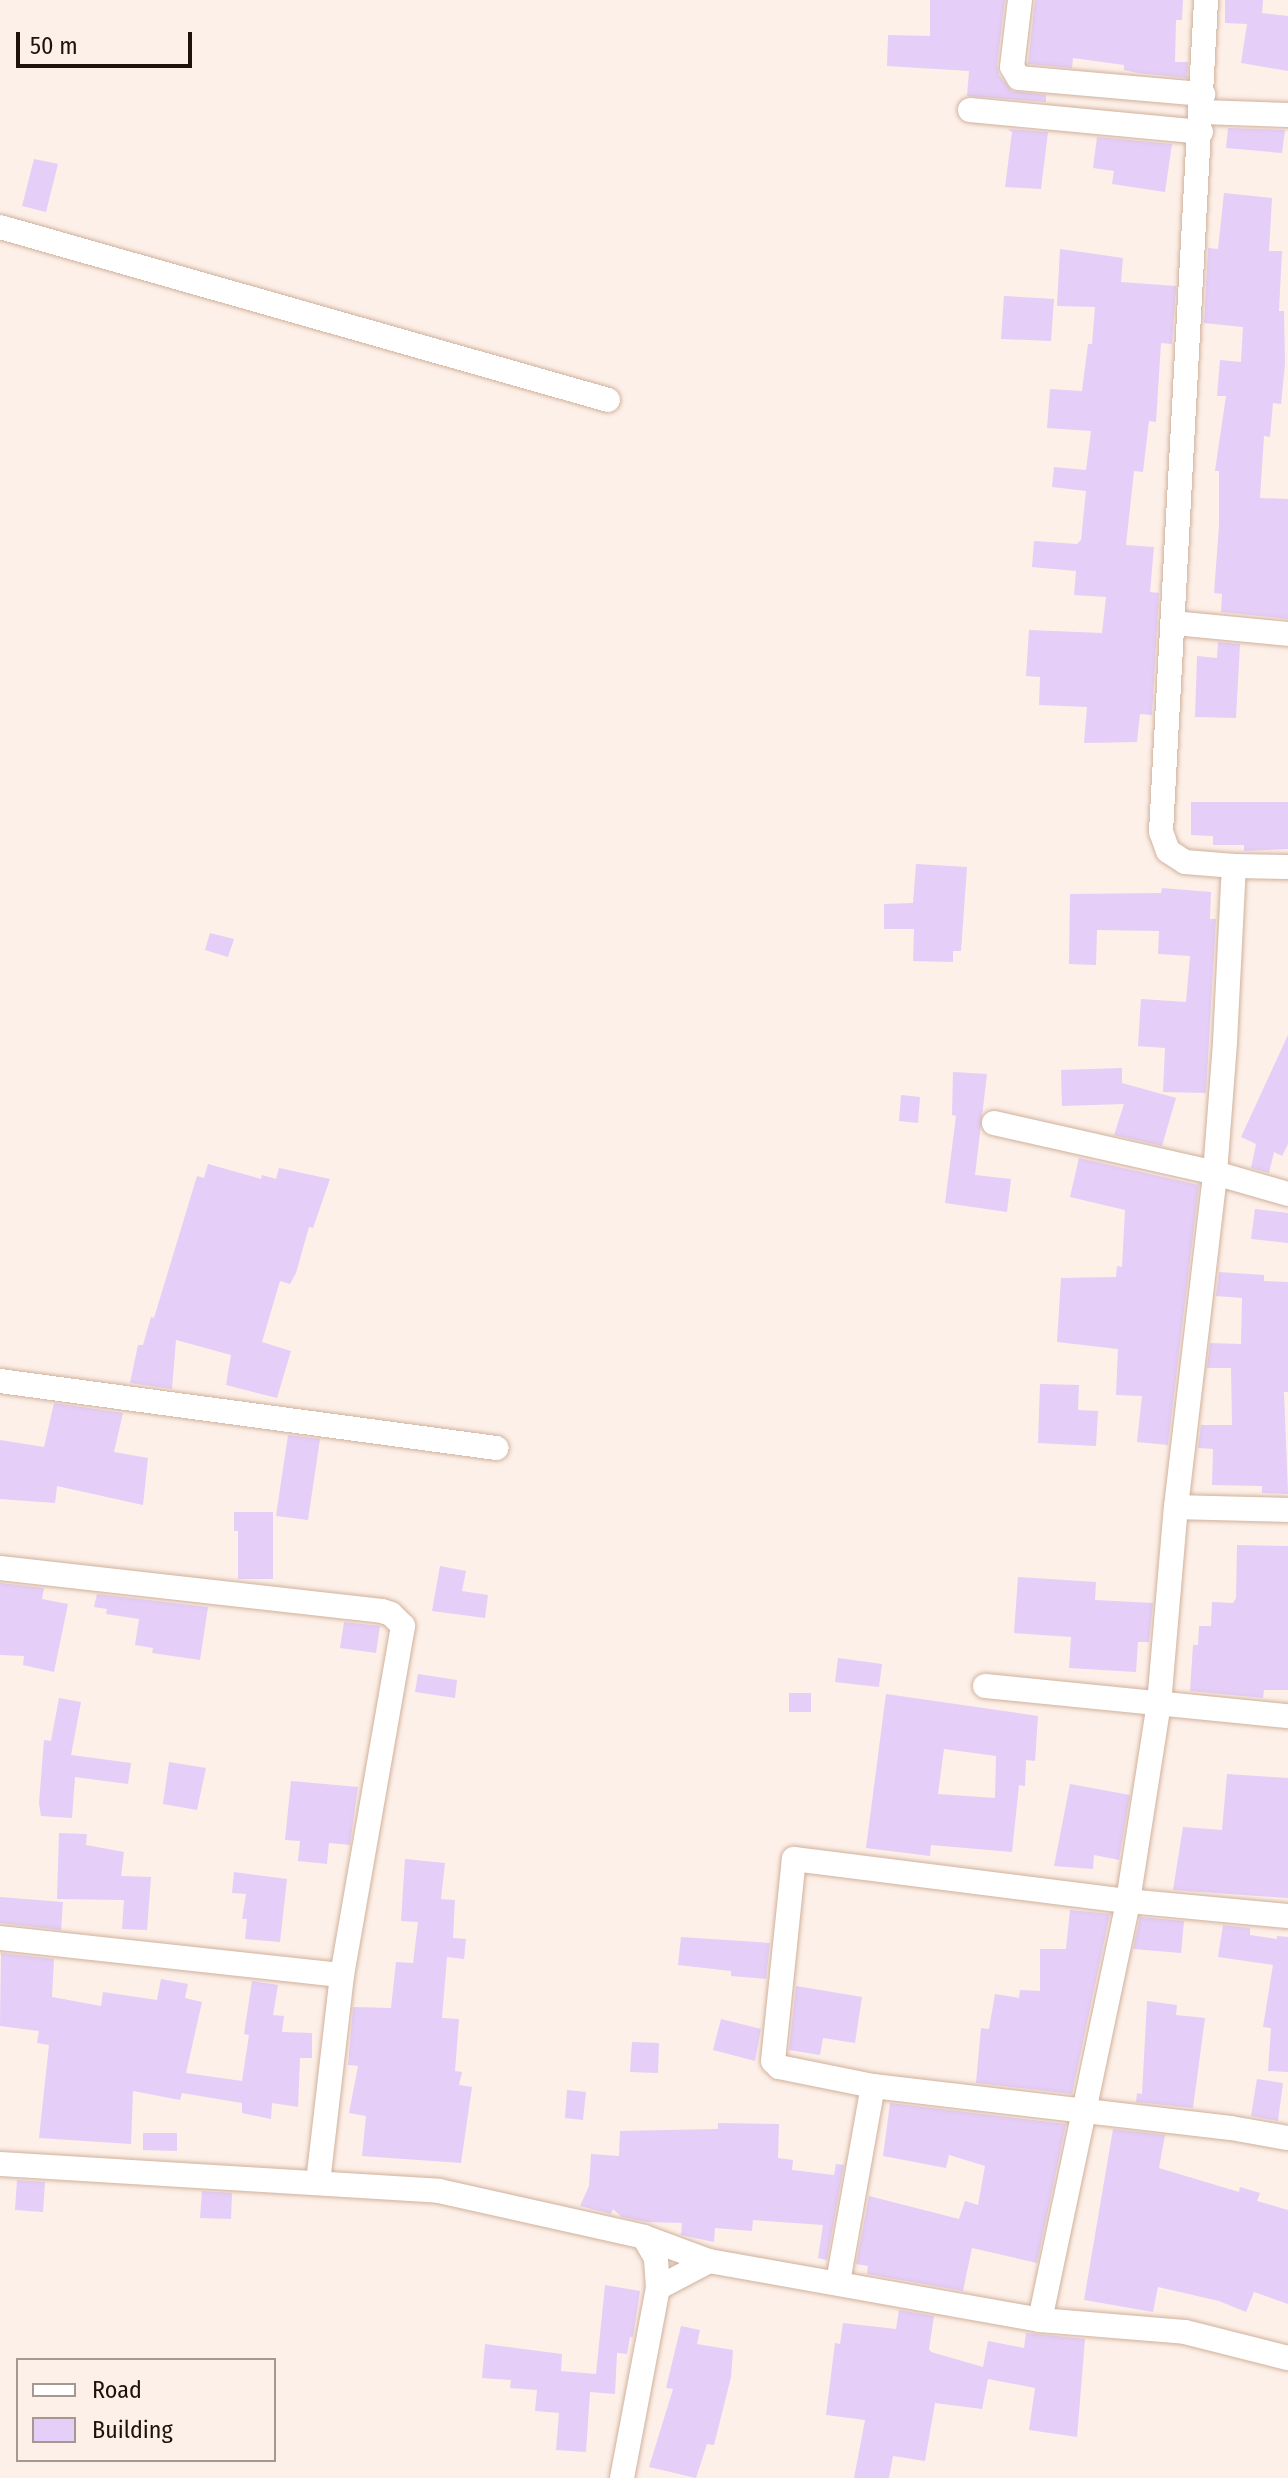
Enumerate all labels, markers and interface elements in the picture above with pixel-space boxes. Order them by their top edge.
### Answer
scale bar [20,16,196,66]
text: 50 m [30,32,78,60]
legend [16,2358,276,2462]
text: Road [92,2376,142,2404]
text: Building [92,2416,173,2444]

